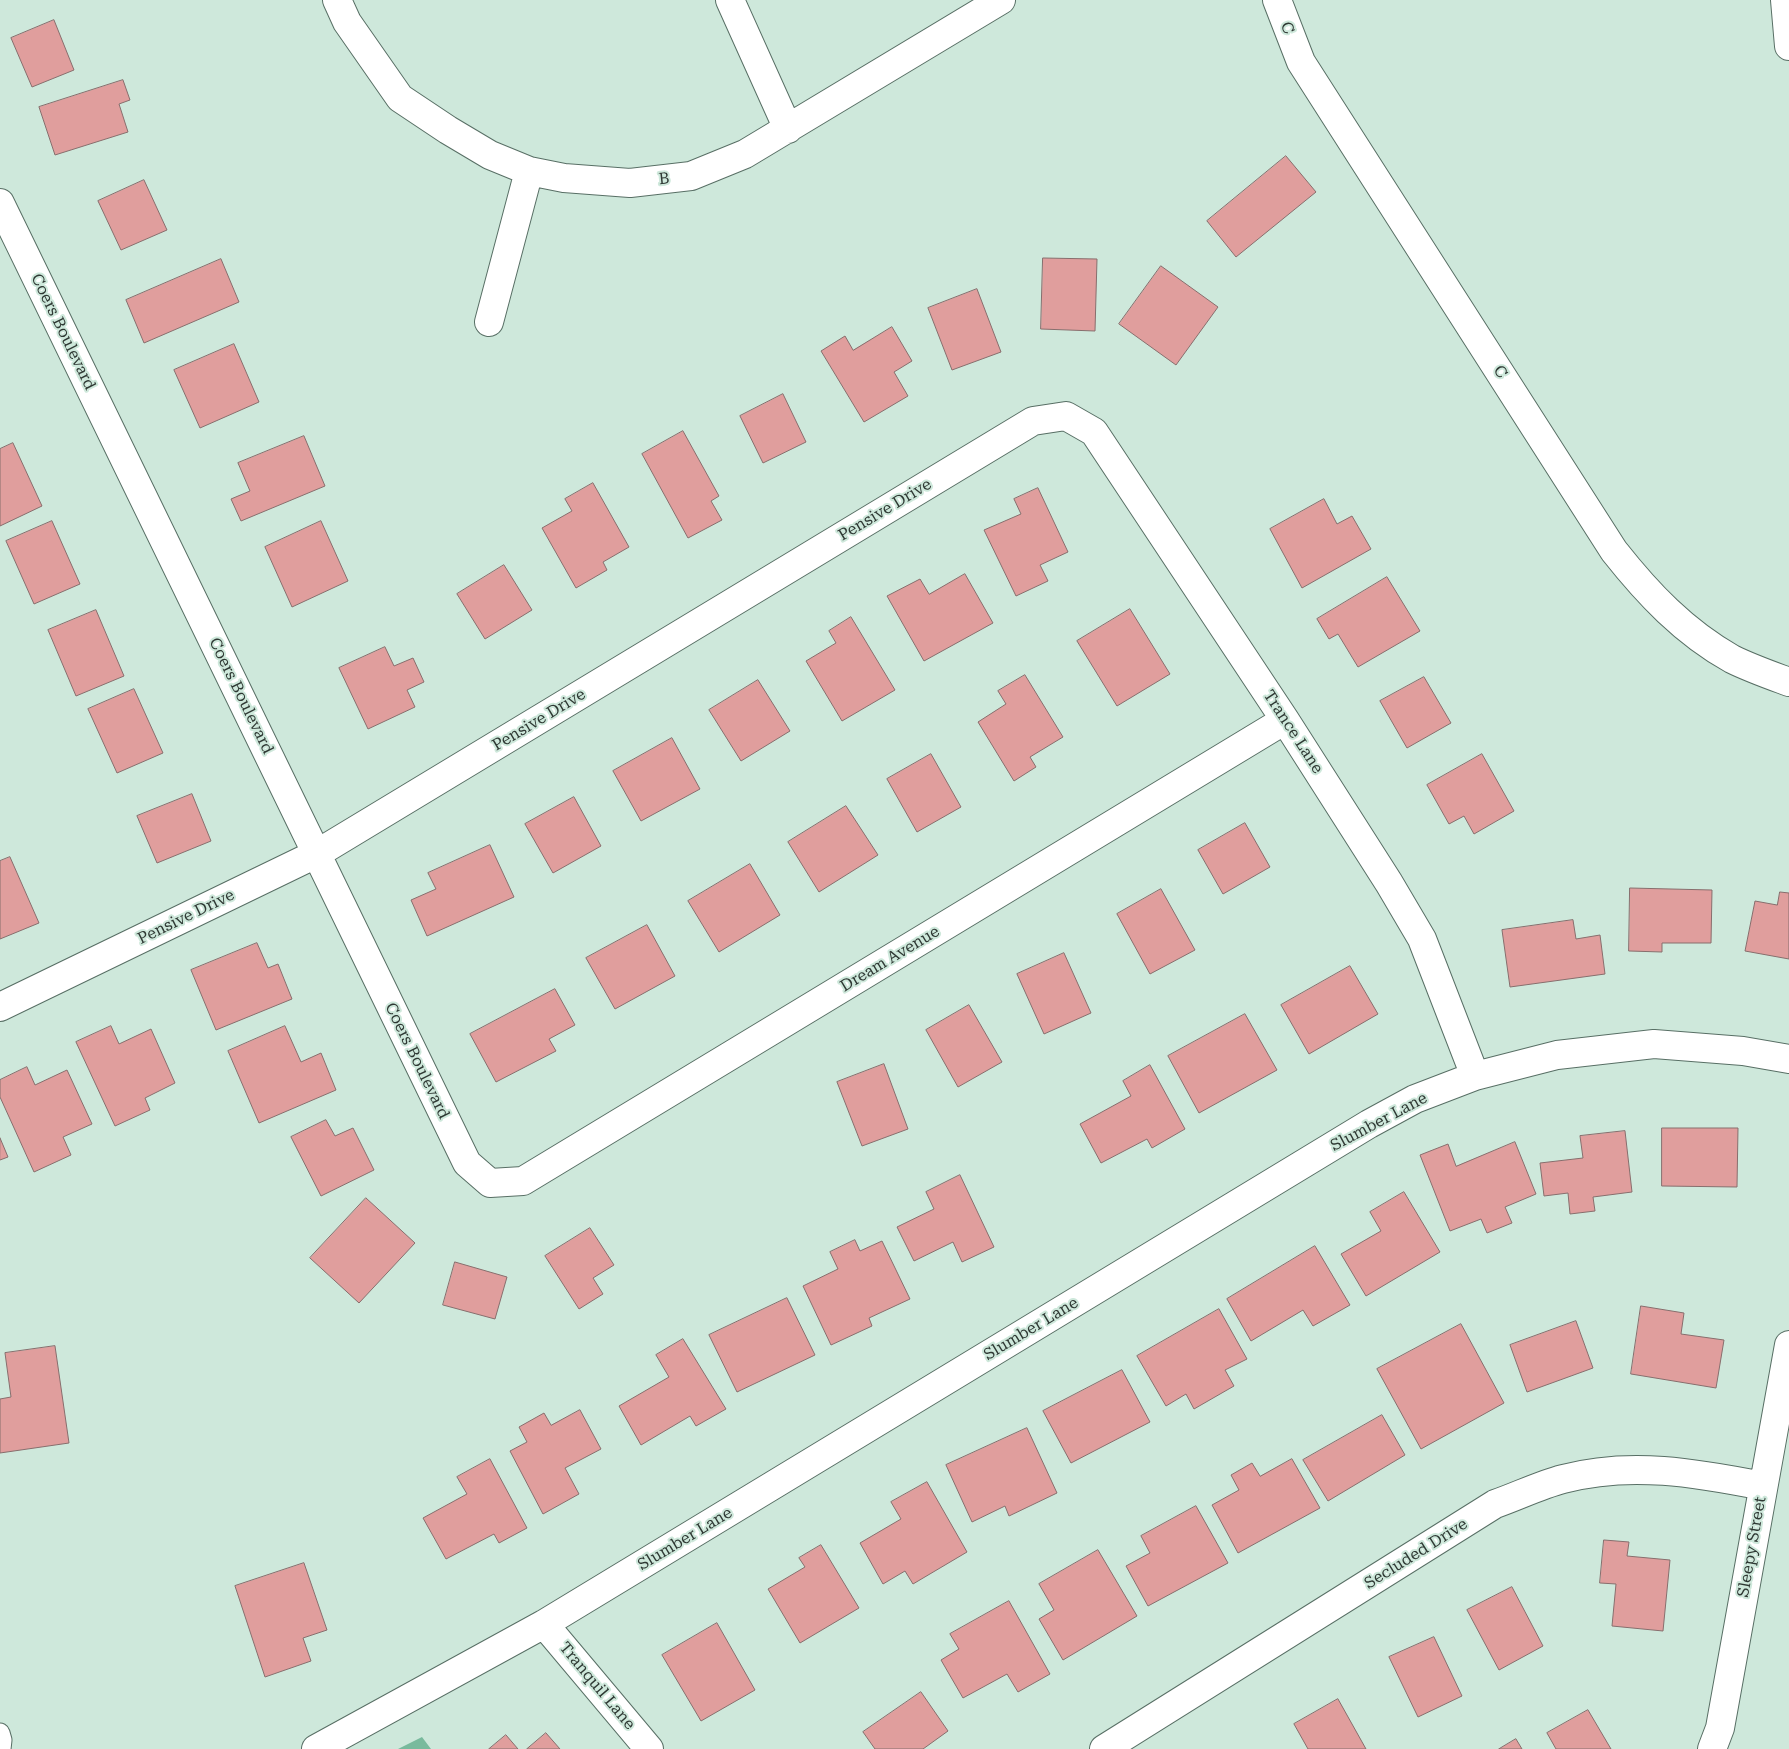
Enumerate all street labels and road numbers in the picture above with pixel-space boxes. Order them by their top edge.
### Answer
street label: C [1276,19,1298,37]
street label: B [658,169,670,189]
street label: Coers Boulevard [27,271,99,393]
street label: C [1489,362,1511,382]
street label: Pensive Drive [835,475,935,545]
street label: Coers Boulevard [205,635,277,757]
street label: Pensive Drive [489,685,589,755]
street label: Trance Lane [1259,687,1327,777]
street label: Pensive Drive [134,885,238,949]
street label: Dream Avenue [837,922,943,996]
street label: Coers Boulevard [381,1000,453,1122]
street label: Slumber Lane [1327,1088,1431,1156]
street label: Slumber Lane [980,1293,1082,1365]
street label: Sleepy Street [1734,1495,1770,1599]
street label: Slumber Lane [634,1503,736,1575]
street label: Secluded Drive [1361,1515,1471,1593]
street label: Tranquil Lane [555,1638,639,1734]

